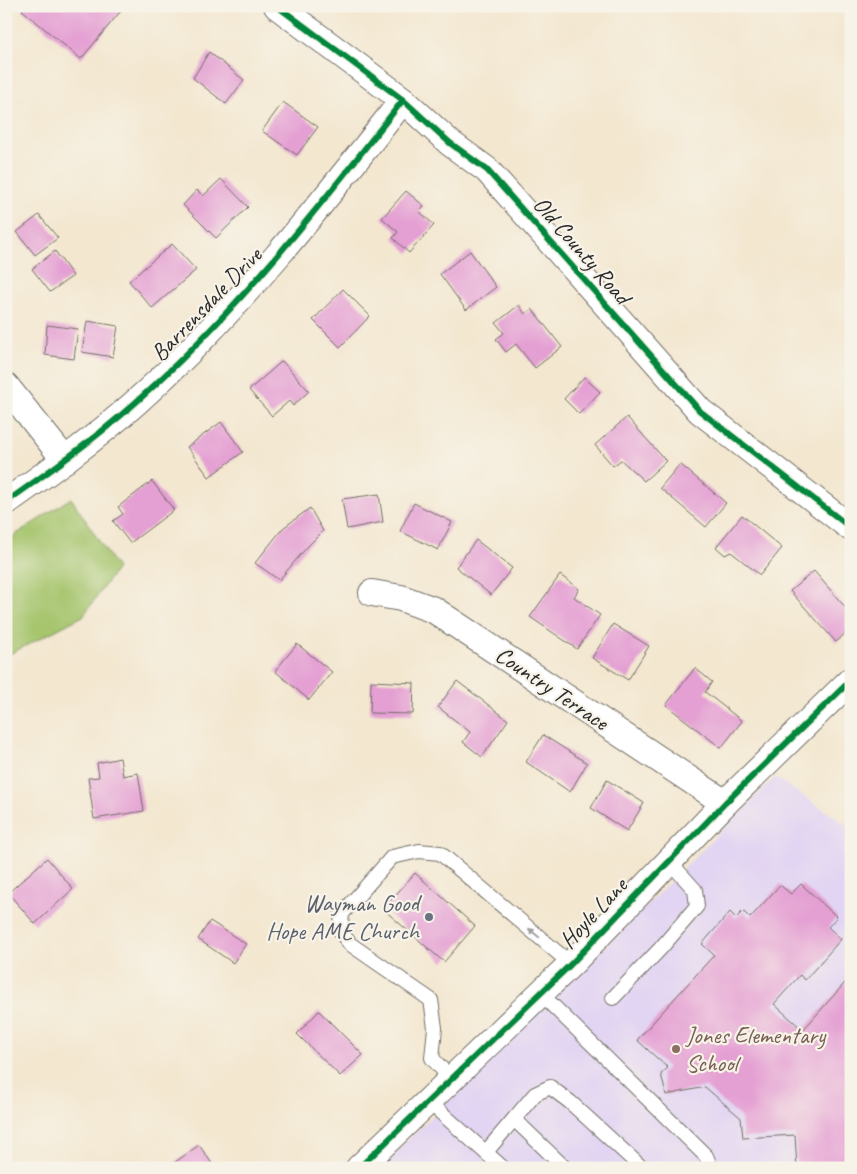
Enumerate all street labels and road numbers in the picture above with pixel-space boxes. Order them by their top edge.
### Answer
street label: Old County Road [527,190,640,313]
street label: Barrensdale Drive [144,239,269,367]
street label: Country Terrace [490,639,616,738]
street label: Hoyle Lane [553,870,635,955]

